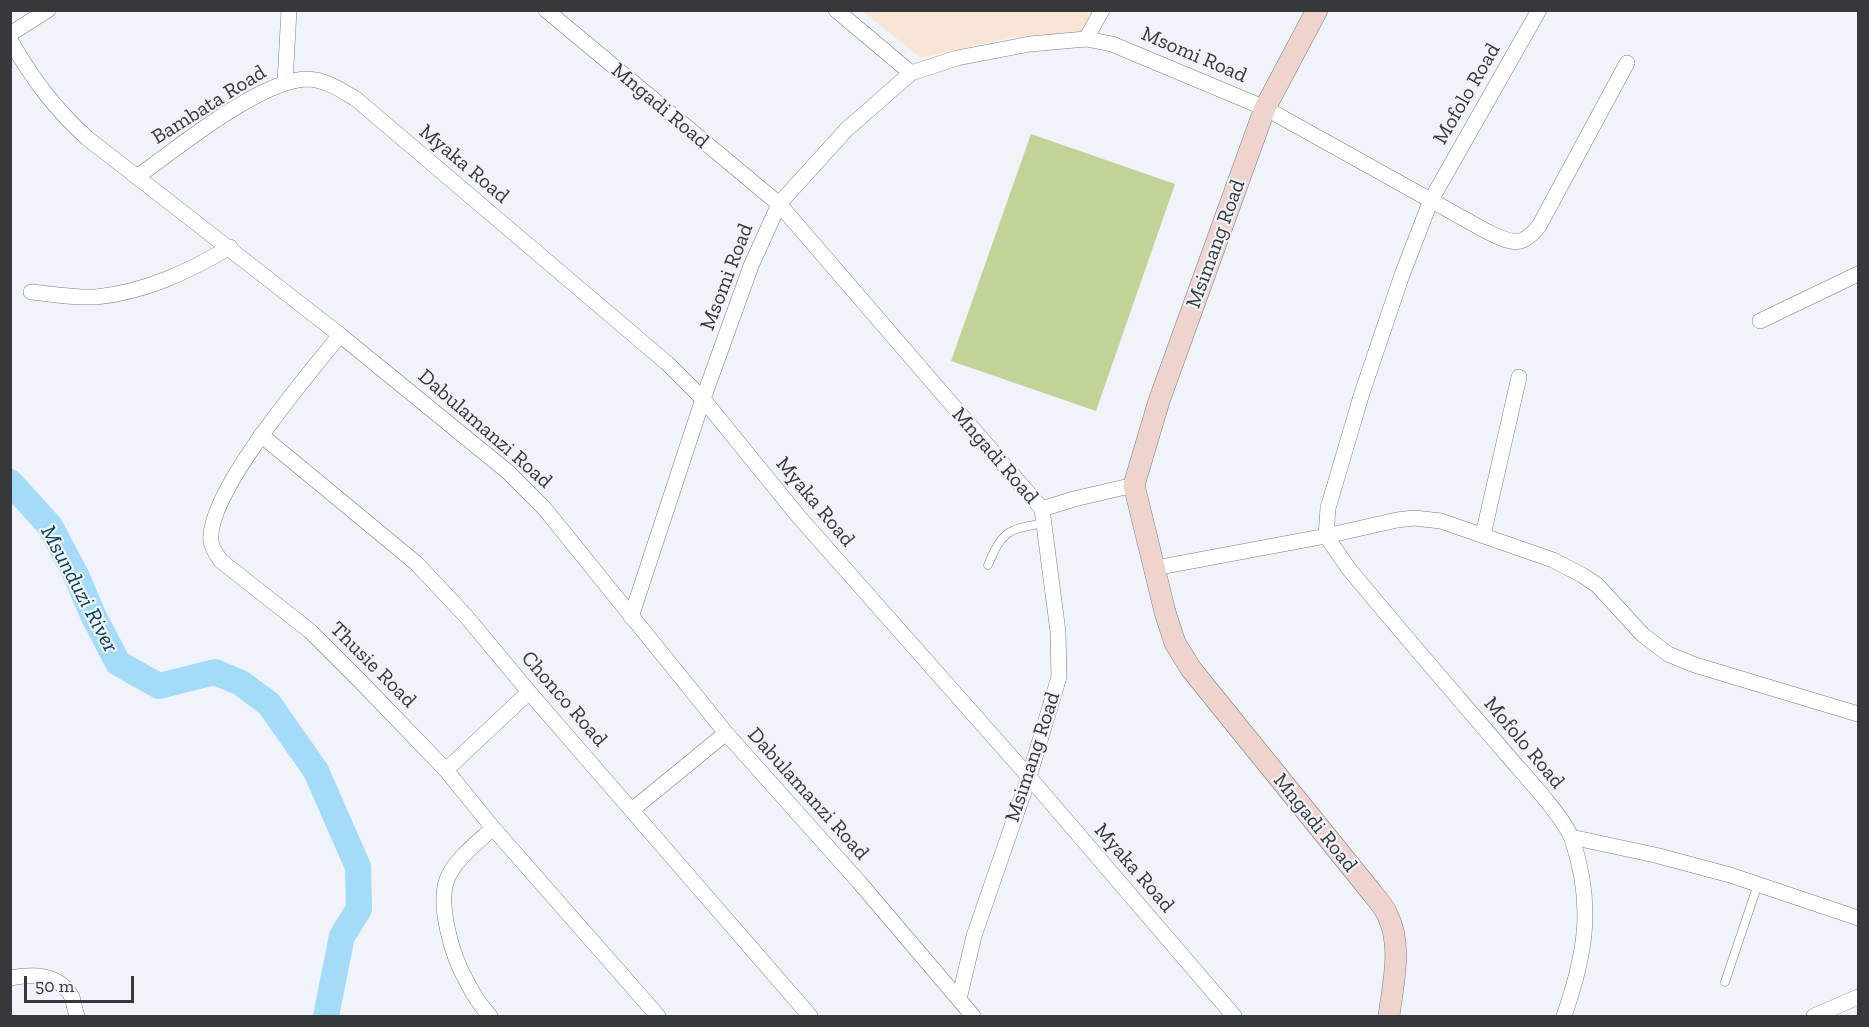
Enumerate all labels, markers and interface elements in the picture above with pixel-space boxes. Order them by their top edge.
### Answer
street label: Msomi Road [1137,21,1251,89]
street label: Mofolo Road [1428,39,1506,149]
street label: Mngadi Road [606,58,714,154]
street label: Bambata Road [147,60,271,150]
street label: Myaka Road [414,119,514,209]
street label: Msimang Road [1181,176,1251,312]
street label: Msomi Road [695,220,759,334]
street label: Dabulamanzi Road [413,364,557,494]
street label: Mngadi Road [946,403,1044,509]
street label: Myaka Road [770,452,860,552]
water label: Msunduzi River [34,521,124,657]
street label: Thusie Road [325,617,421,713]
street label: Chonco Road [516,646,612,752]
street label: Msimang Road [1000,689,1066,825]
street label: Mofolo Road [1478,692,1570,794]
street label: Dabulamanzi Road [742,723,874,865]
street label: Mngadi Road [1268,769,1362,877]
street label: Myaka Road [1089,818,1179,918]
scale bar [27,964,136,1002]
text: 50 m [35,975,74,997]

